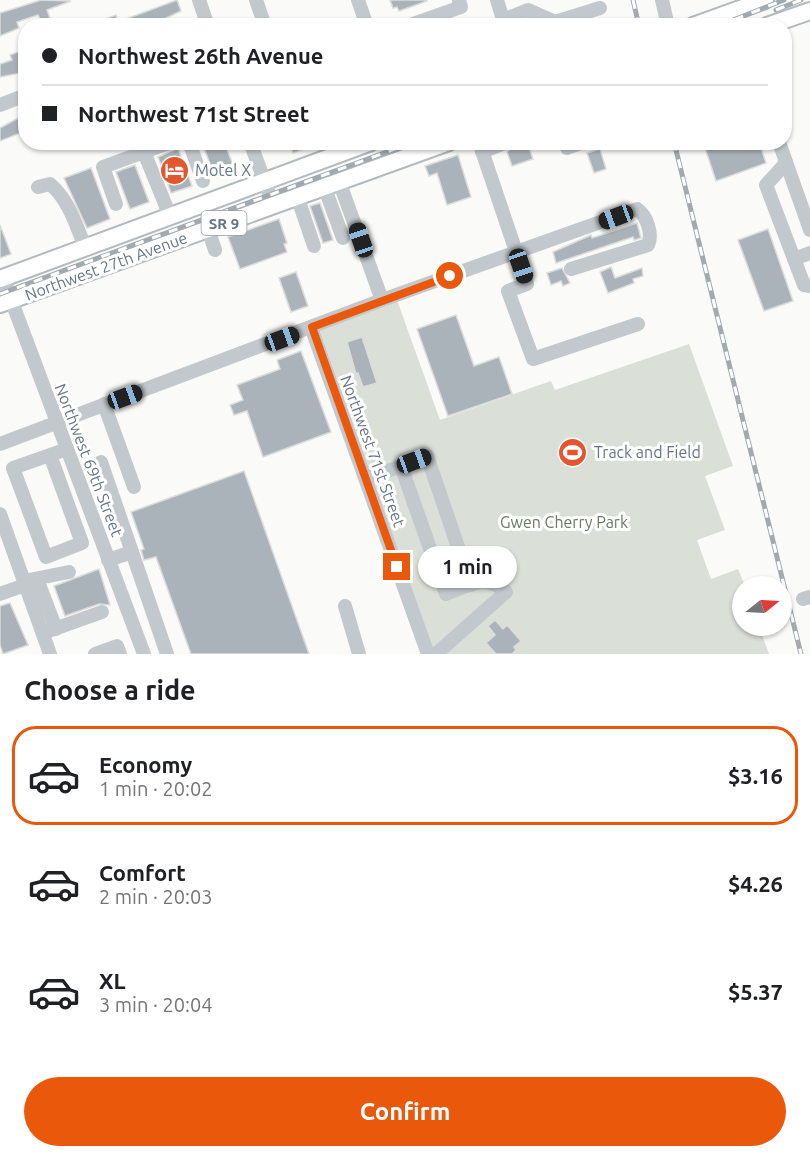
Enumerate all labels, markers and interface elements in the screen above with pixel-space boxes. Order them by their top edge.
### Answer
text: Northwest 26th Avenue [78,43,323,68]
text: Northwest 71st Street [78,101,309,126]
hotel icon: Motel X [158,154,190,186]
place label: Motel X [195,161,251,179]
car [596,202,636,232]
road number: SR 9 [202,211,246,235]
car [347,220,375,260]
street label: Northwest 27th Avenue [22,228,190,304]
car [507,246,535,286]
route start [436,262,463,289]
car [262,324,302,354]
street label: Northwest 71st Street [337,373,409,530]
street label: Northwest 69th Street [52,381,127,540]
car [105,382,145,412]
sports icon: Track and Field [557,436,589,468]
place label: Track and Field [594,443,701,461]
car [394,446,434,476]
park label: Gwen Cherry Park [500,513,628,531]
callout: 1 min [418,546,517,588]
route end [383,553,410,580]
text: 1 min [442,555,493,578]
north arrow [732,576,792,636]
map controls [732,576,792,636]
text: Choose a ride [24,675,196,705]
icon: car [27,749,81,803]
text: Economy [99,752,192,777]
text: $3.16 [728,763,783,788]
text: 1 min · 20:02 [99,777,213,800]
icon: car [27,857,81,911]
text: Comfort [99,860,186,885]
text: $4.26 [728,871,783,896]
text: 2 min · 20:03 [99,885,213,908]
icon: car [27,965,81,1019]
text: XL [99,968,126,993]
text: $5.37 [728,979,783,1004]
text: 3 min · 20:04 [99,993,213,1016]
button: Confirm [24,1077,786,1146]

